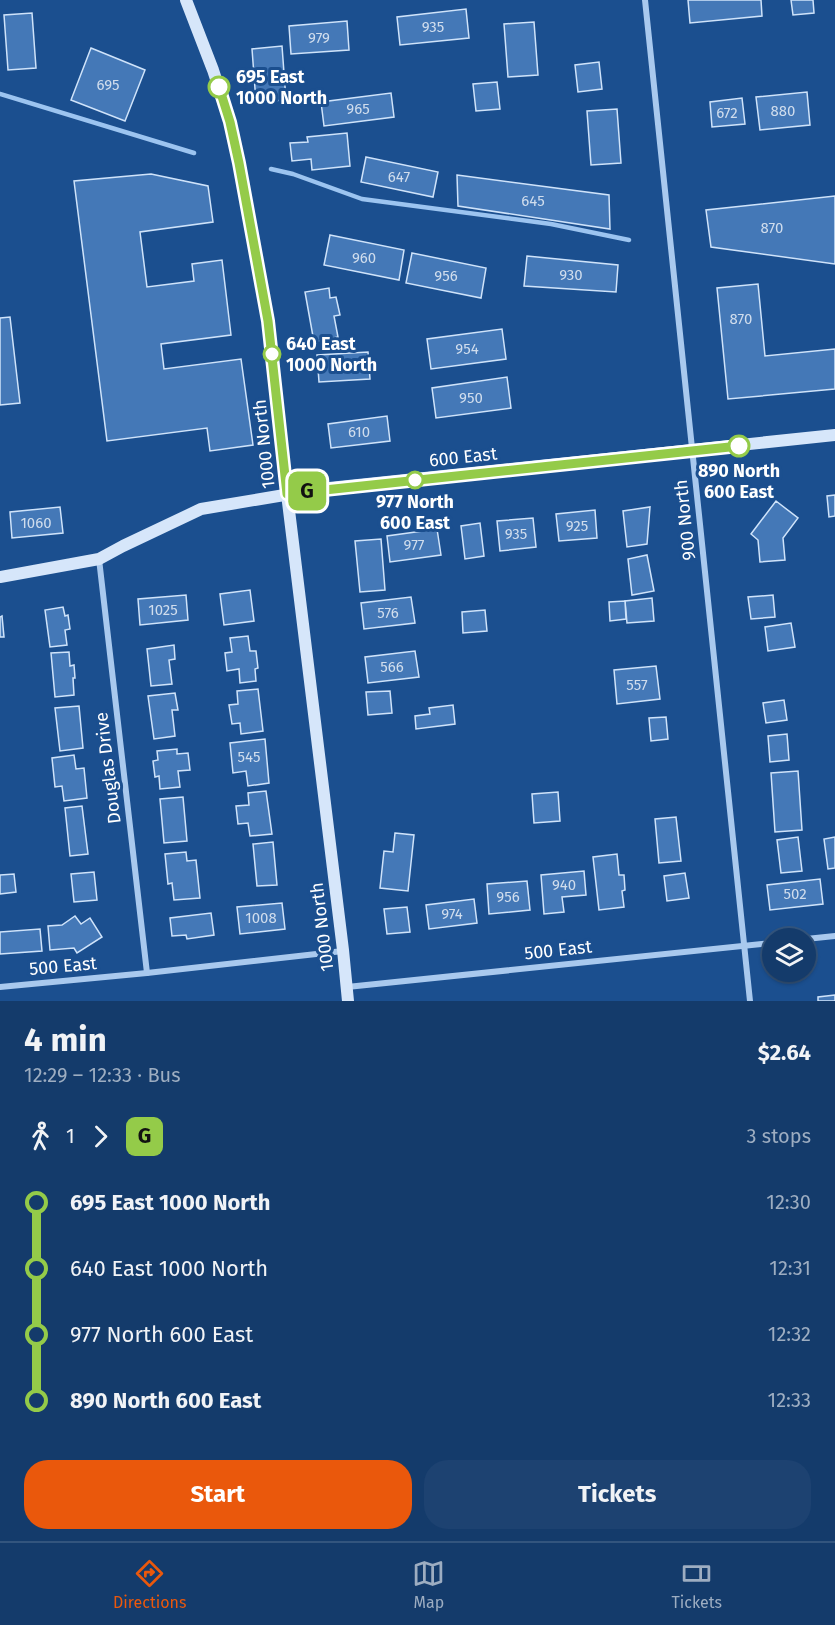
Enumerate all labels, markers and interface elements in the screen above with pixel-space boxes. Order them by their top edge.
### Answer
house number: 935 [422,18,444,36]
house number: 979 [308,29,330,47]
place label: 695 East 1000 North [236,66,327,109]
house number: 695 [96,76,120,94]
marker: 695 East 1000 North [208,76,230,98]
house number: 965 [346,100,370,118]
house number: 880 [771,102,795,120]
house number: 672 [716,104,738,122]
house number: 647 [388,168,410,186]
house number: 645 [521,192,545,210]
house number: 870 [761,219,783,237]
house number: 960 [352,249,376,267]
house number: 930 [559,266,583,284]
house number: 956 [434,267,458,285]
house number: 870 [730,310,752,328]
place label: 640 East 1000 North [286,333,377,376]
house number: 954 [455,340,479,358]
marker: 640 East 1000 North [263,345,281,363]
house number: 950 [459,389,483,407]
street label: 1000 North [248,398,280,490]
house number: 610 [348,423,370,441]
marker: 890 North 600 East [728,435,750,457]
street label: 600 East [428,442,499,472]
place label: 890 North 600 East [698,460,780,503]
marker: 977 North 600 East [406,471,424,489]
line badge: G [288,472,326,510]
text: G [300,478,314,504]
street label: 900 North [670,479,700,561]
place label: 977 North 600 East [376,491,454,534]
house number: 1060 [20,514,52,532]
house number: 925 [566,517,588,535]
house number: 935 [505,525,527,543]
house number: 977 [404,536,425,554]
house number: 1025 [148,601,178,619]
house number: 576 [377,604,399,622]
house number: 566 [380,658,404,676]
house number: 557 [626,676,648,694]
street label: Douglas Drive [90,711,126,825]
house number: 545 [238,748,260,766]
house number: 940 [552,876,576,894]
street label: 1000 North [306,881,338,973]
house number: 502 [783,885,807,903]
house number: 956 [496,888,520,906]
house number: 974 [441,905,463,923]
house number: 1008 [245,909,277,927]
map controls [762,928,816,982]
button: layers [762,928,816,982]
street label: 500 East [523,935,593,964]
street label: 500 East [28,952,98,980]
text: 4 min [24,1020,107,1060]
text: $2.64 [758,1039,811,1066]
text: 12:29 – 12:33 · Bus [24,1063,181,1087]
icon: walk [24,1120,57,1153]
icon: forward [84,1120,117,1153]
text: G [138,1123,151,1149]
text: 1 [66,1124,75,1148]
text: 3 stops [747,1124,811,1148]
text: 695 East 1000 North [70,1189,270,1216]
text: 12:30 [766,1190,811,1214]
text: 640 East 1000 North [70,1255,268,1282]
text: 12:31 [769,1256,811,1280]
text: 977 North 600 East [70,1321,253,1348]
text: 12:32 [768,1322,811,1346]
text: 890 North 600 East [70,1387,261,1414]
text: 12:33 [768,1388,811,1412]
button: Start [24,1460,412,1529]
button: Tickets [424,1460,811,1529]
tab: Directions [113,1557,186,1612]
tab: Map [412,1557,445,1612]
tab: Tickets [671,1557,722,1612]

